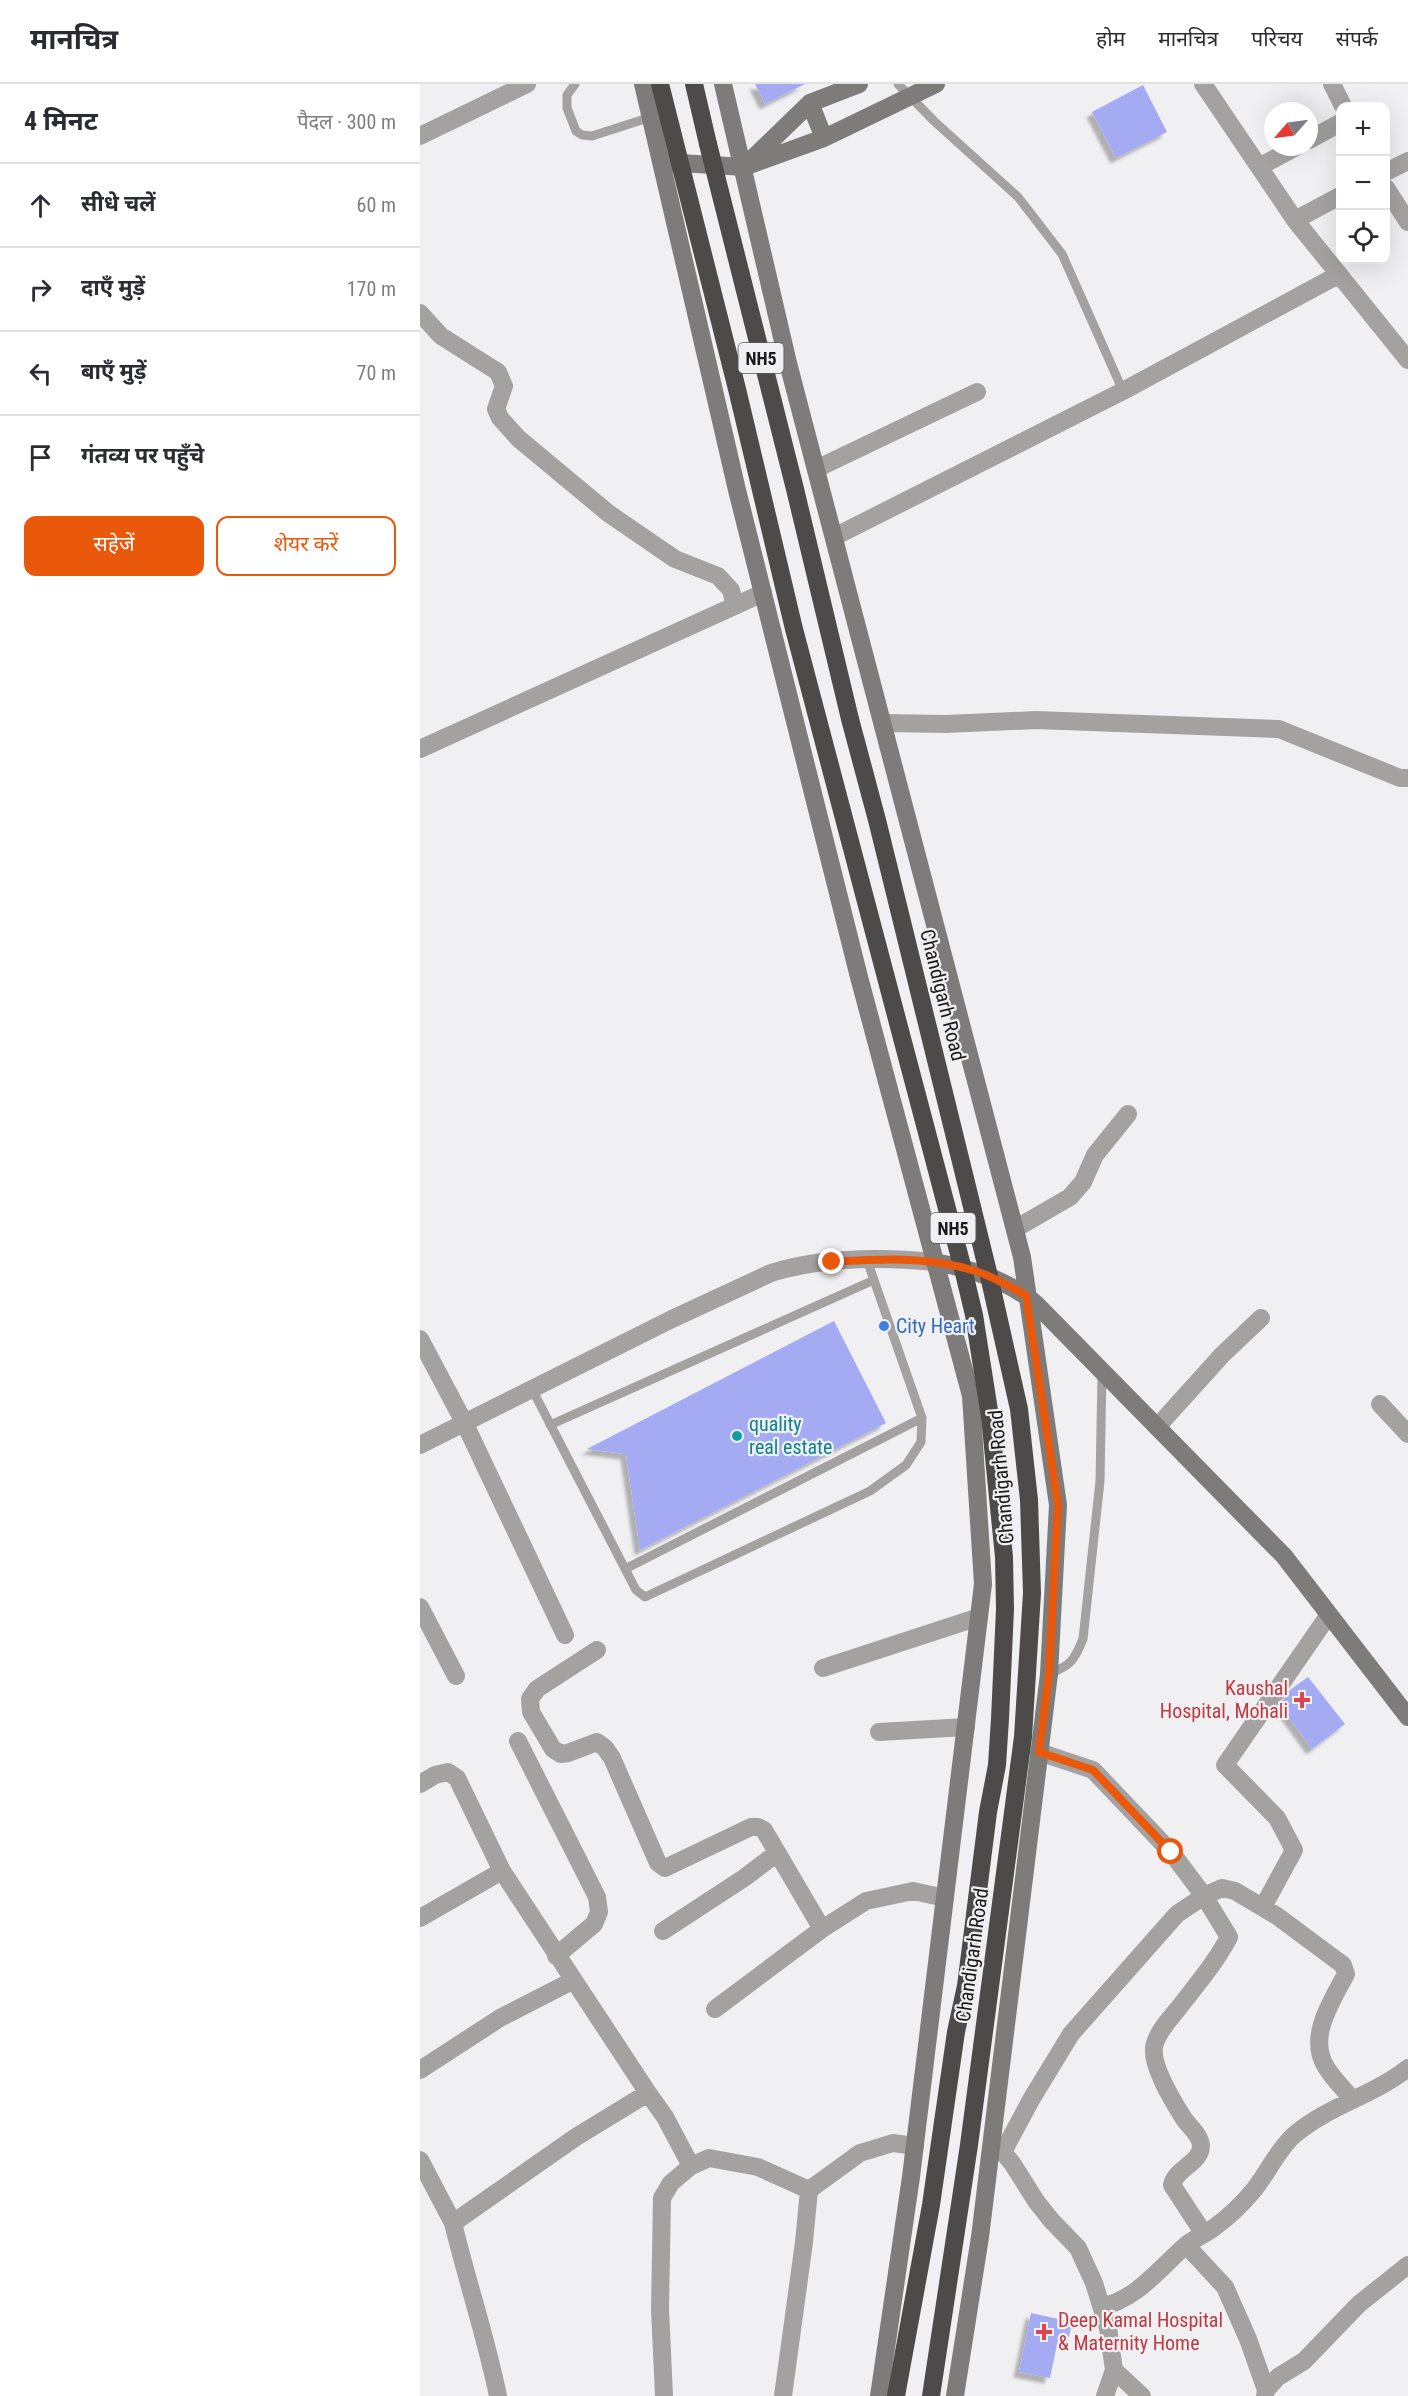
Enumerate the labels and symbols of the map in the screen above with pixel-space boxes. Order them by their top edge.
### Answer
north arrow [1264,102,1318,156]
road number: NH5 [738,343,784,373]
street label: Chandigarh Road [915,927,971,1063]
road number: NH5 [930,1213,976,1243]
route end [818,1248,844,1274]
place label: City Heart [896,1314,975,1338]
marker: City Heart [877,1319,891,1333]
street label: Chandigarh Road [983,1409,1019,1545]
place label: quality real estate [749,1412,832,1459]
marker: quality real estate [730,1429,744,1443]
place label: Kaushal Hospital, Mohali [1160,1676,1288,1723]
marker: Kaushal Hospital, Mohali [1293,1691,1311,1709]
route start [1157,1838,1183,1864]
street label: Chandigarh Road [951,1887,993,2023]
place label: Deep Kamal Hospital & Maternity Home [1058,2308,1223,2355]
marker: Deep Kamal Hospital & Maternity Home [1035,2323,1053,2341]

